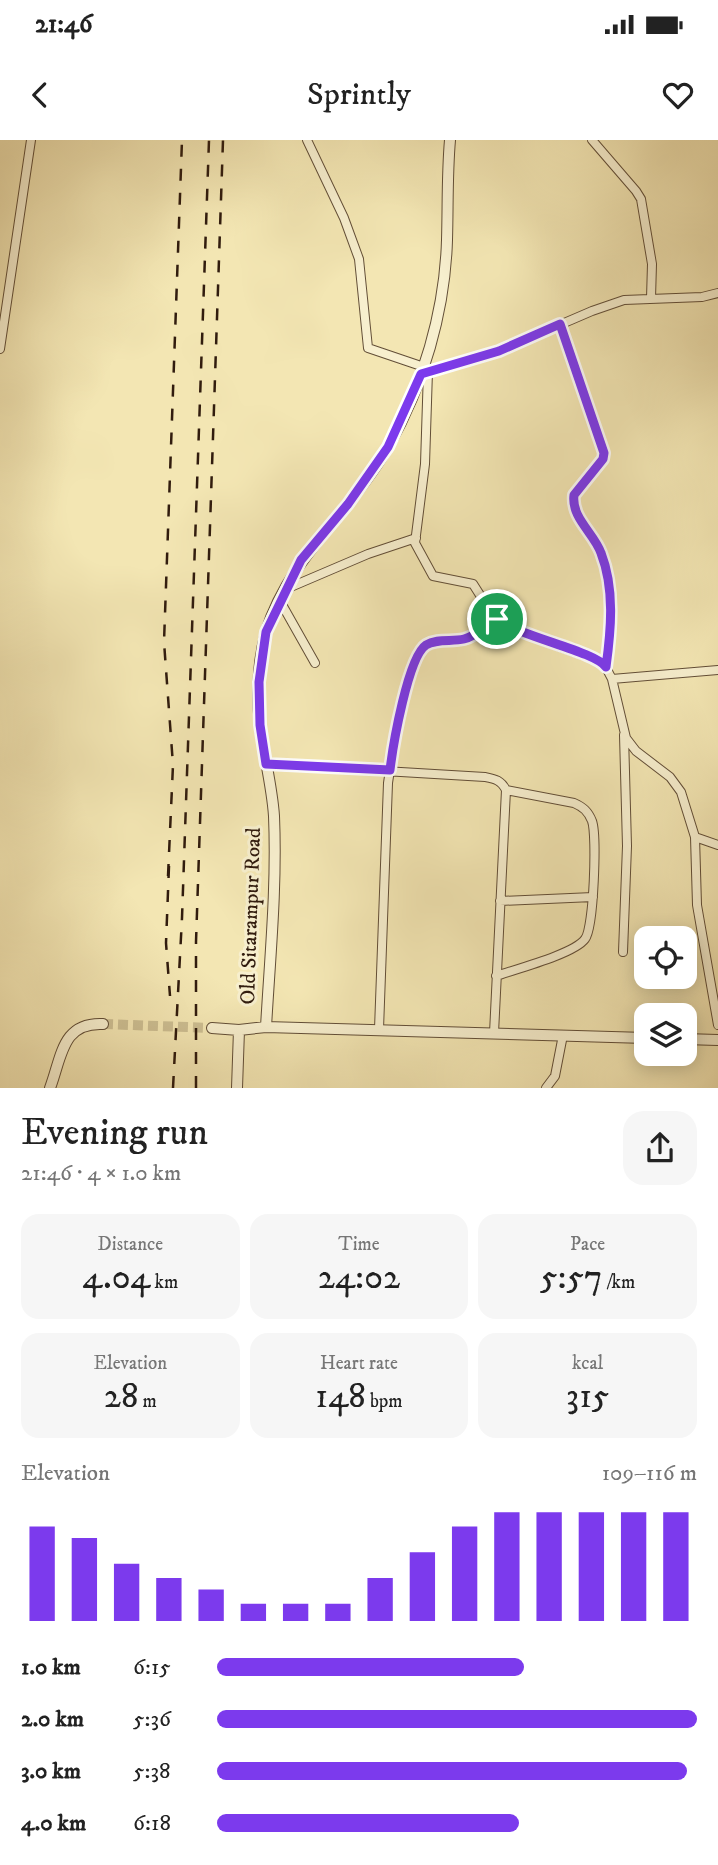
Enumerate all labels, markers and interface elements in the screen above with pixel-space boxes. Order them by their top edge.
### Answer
text: 21:46 [35,8,93,41]
text: Sprintly [307,75,411,115]
icon: back [21,76,59,114]
icon: heart [659,76,697,114]
pin [467,589,527,649]
icon: arrive [478,600,516,638]
street label: Old Sitarampur Road [235,827,267,1005]
map controls [634,926,697,1066]
button: locate [634,926,697,989]
button: layers [634,1003,697,1066]
text: Evening run [21,1109,208,1157]
button: share [623,1111,697,1185]
text: 21:46 · 4 × 1.0 km [21,1159,181,1188]
text: Distance [98,1233,163,1256]
text: Time [338,1233,380,1256]
text: Pace [570,1233,605,1256]
text: 4.04 [82,1256,151,1300]
text: 24:02 [318,1256,400,1300]
text: 5:57 [540,1256,602,1300]
text: km [151,1271,178,1294]
text: /km [602,1271,635,1294]
text: Elevation [94,1352,167,1375]
text: Heart rate [320,1352,398,1375]
text: kcal [572,1352,603,1375]
text: 28 [104,1375,139,1419]
text: 148 [315,1375,366,1419]
text: 315 [566,1375,609,1419]
text: m [139,1390,157,1413]
text: bpm [366,1390,403,1413]
text: Elevation [21,1459,110,1488]
text: 109–116 m [602,1459,697,1488]
text: 1.0 km [21,1653,81,1682]
text: 6:15 [133,1653,171,1682]
text: 2.0 km [21,1705,84,1734]
text: 5:36 [133,1705,171,1734]
text: 3.0 km [21,1757,81,1786]
text: 5:38 [133,1757,171,1786]
text: 4.0 km [21,1809,86,1838]
text: 6:18 [133,1809,171,1838]

